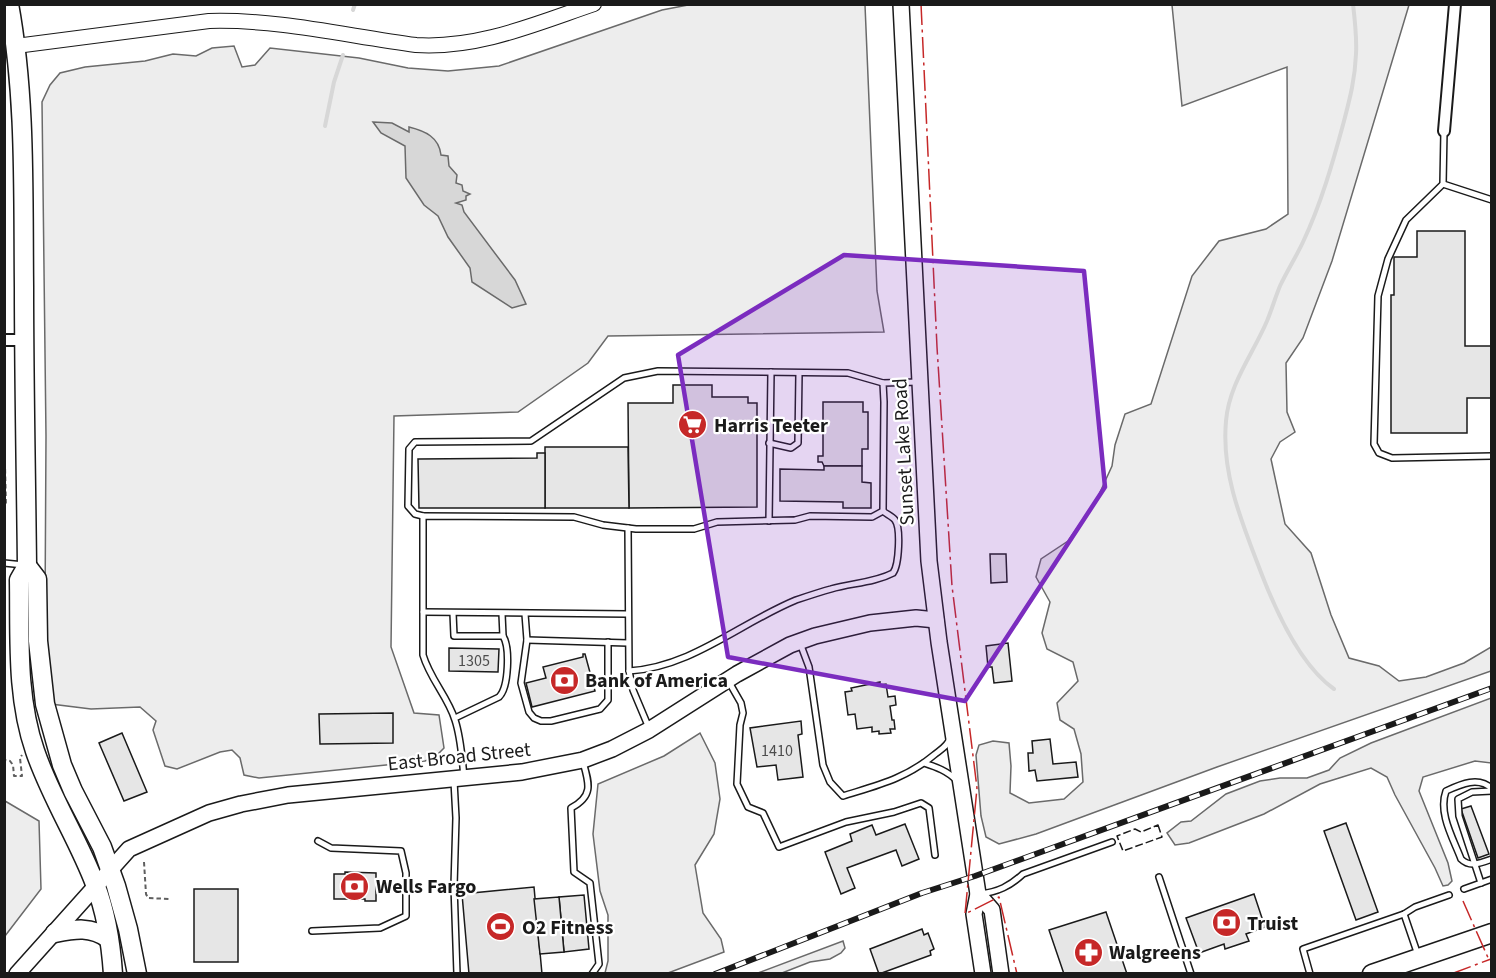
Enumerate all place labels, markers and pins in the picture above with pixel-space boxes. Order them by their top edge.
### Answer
supermarket icon: Harris Teeter [677,409,709,441]
place label: Harris Teeter [714,412,828,440]
bank icon: Bank of America [548,664,580,696]
place label: Bank of America [585,667,728,695]
bank icon: Wells Fargo [339,870,371,902]
place label: Wells Fargo [376,873,476,901]
bank icon: Truist [1210,907,1242,939]
place label: Truist [1247,910,1299,938]
sports icon: O2 Fitness [485,911,517,943]
place label: O2 Fitness [522,914,614,942]
pharmacy icon: Walgreens [1072,936,1104,968]
place label: Walgreens [1109,939,1201,967]

